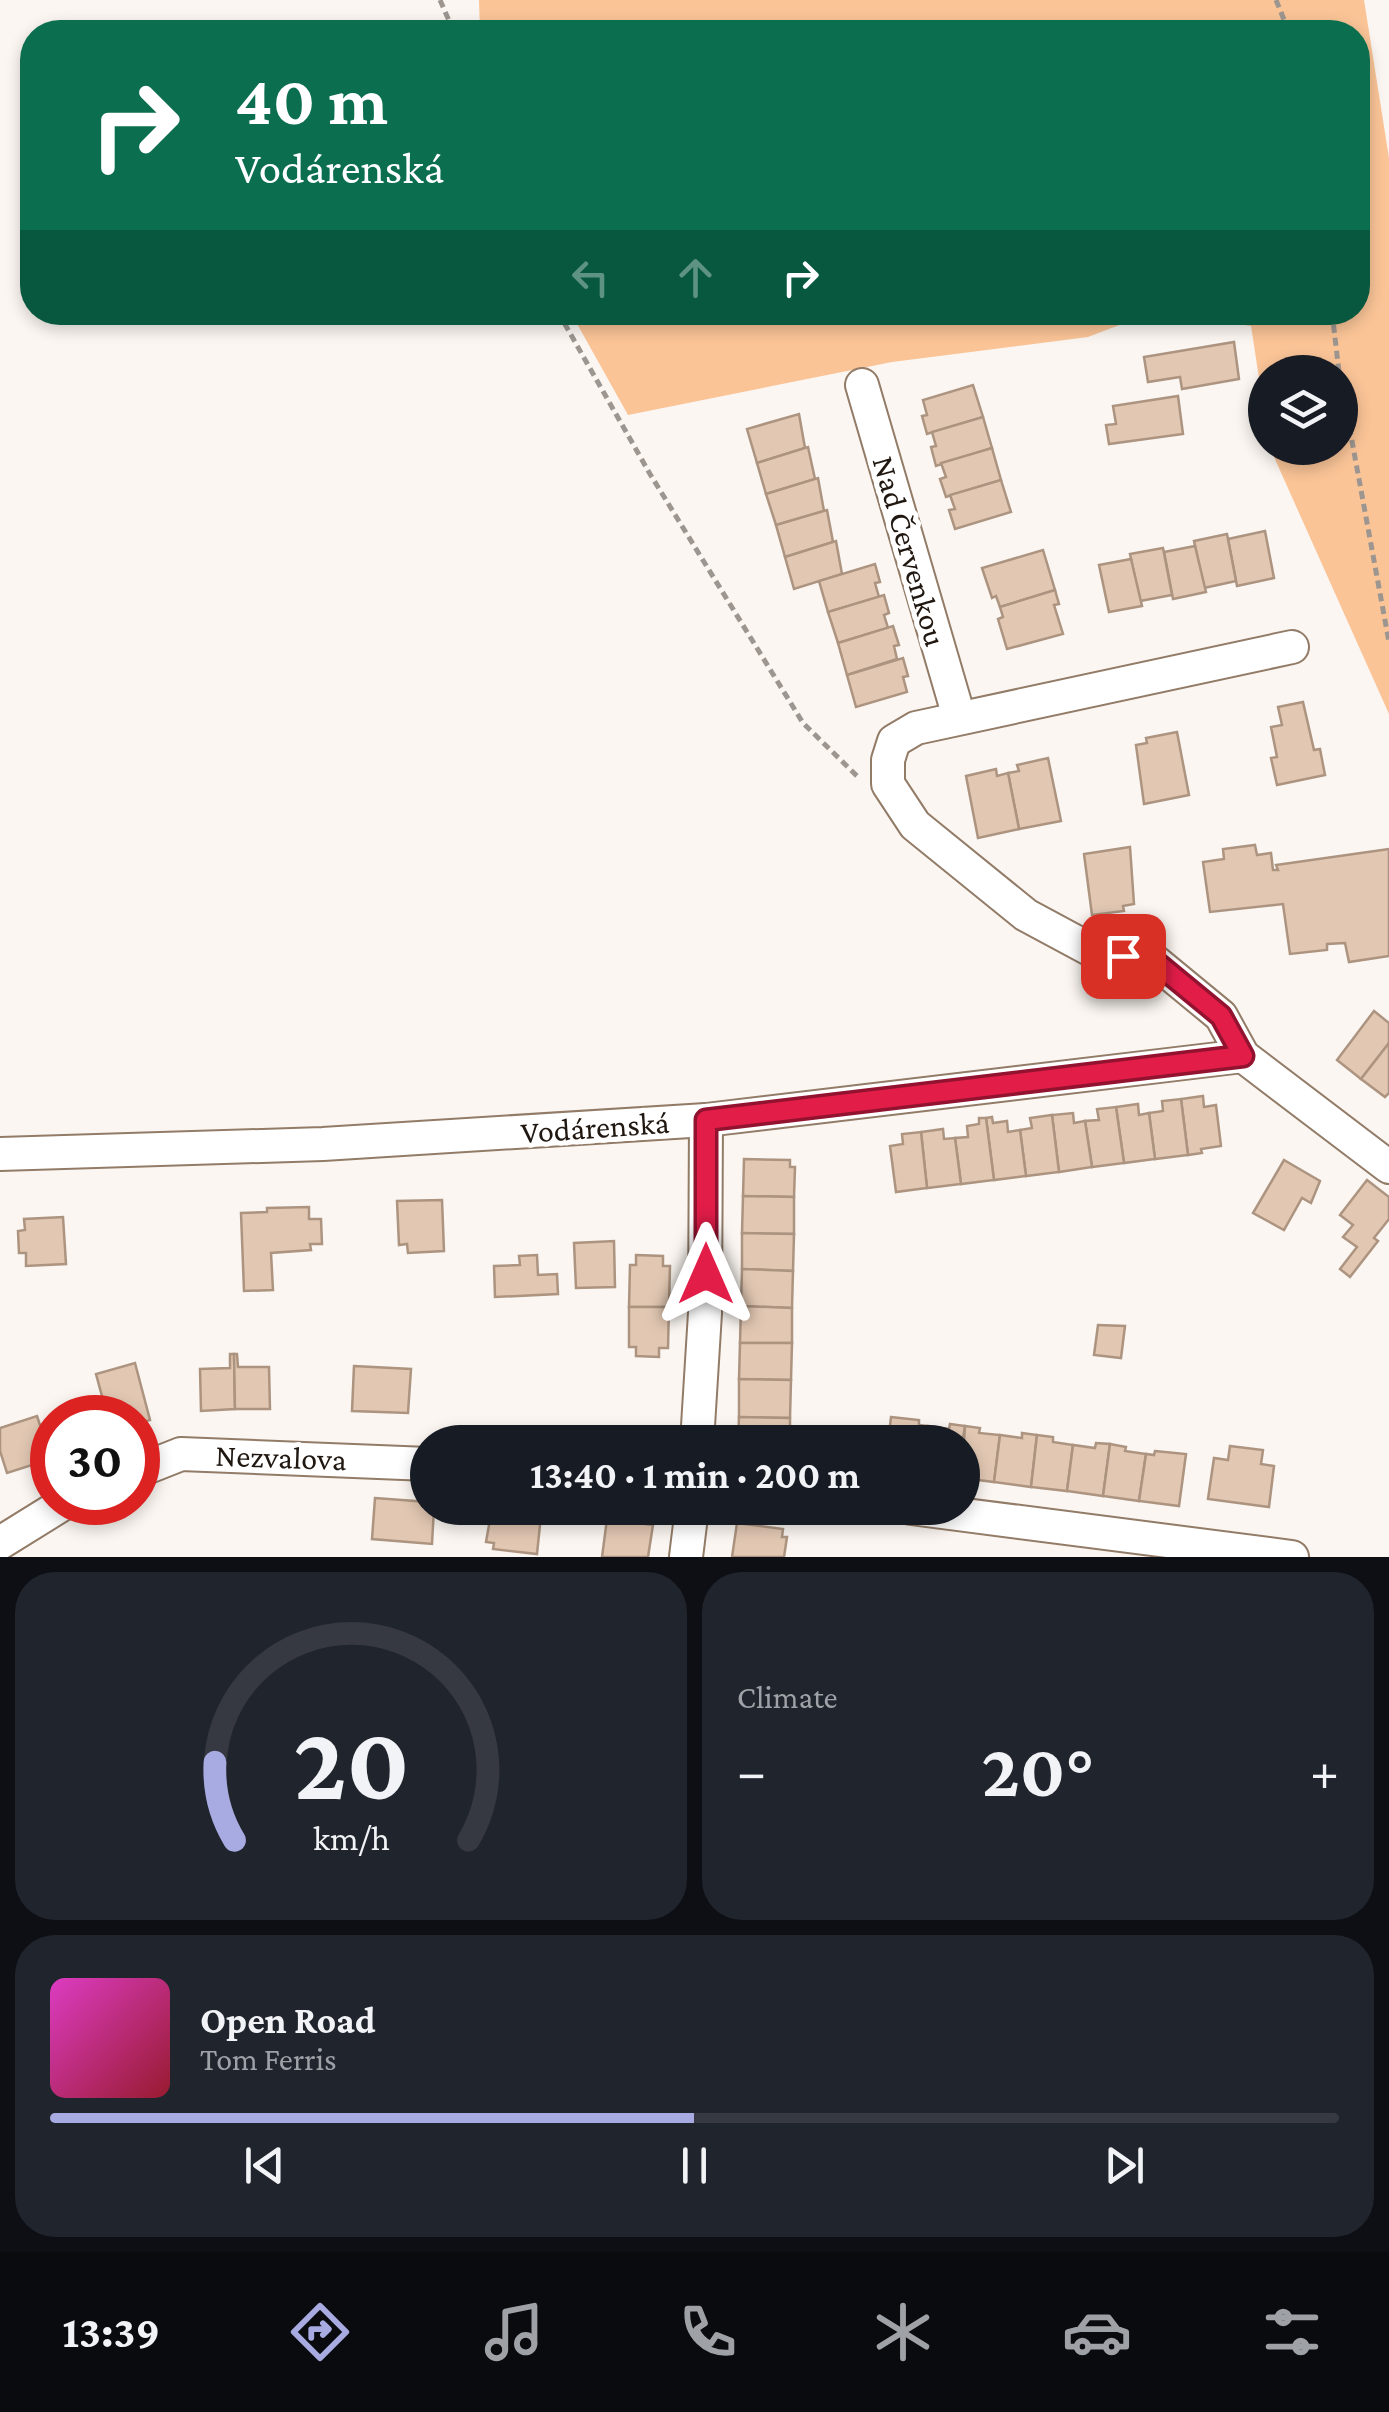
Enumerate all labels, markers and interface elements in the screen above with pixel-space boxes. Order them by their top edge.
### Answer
icon: right [70,60,200,190]
text: 40 m [235,61,388,139]
text: Vodárenská [235,143,444,193]
icon: left [563,250,618,305]
icon: ahead [668,250,723,305]
icon: right [773,250,828,305]
map controls [1248,355,1358,465]
button: layers [1248,355,1358,465]
street label: Nad Červenkou [866,452,954,650]
pin [1081,914,1166,999]
icon: arrive [1096,929,1151,984]
street label: Vodárenská [519,1104,671,1150]
position arrow [654,1222,758,1326]
speed limit sign: 30 [30,1395,160,1525]
street label: Nezvalova [215,1437,347,1477]
text: 13:40 · 1 min · 200 m [530,1454,860,1496]
text: Climate [737,1679,838,1715]
text: 20 [293,1705,409,1820]
text: 20° [981,1729,1095,1812]
text: − [737,1741,766,1802]
text: + [1310,1741,1339,1802]
text: km/h [312,1818,390,1858]
text: Open Road [200,1999,376,2041]
text: Tom Ferris [200,2041,337,2077]
icon: previous [237,2138,292,2193]
icon: pause [667,2138,722,2193]
icon: next [1097,2138,1152,2193]
icon: directions [285,2297,355,2367]
icon: music [479,2297,549,2367]
icon: phone [673,2297,743,2367]
icon: climate [868,2297,938,2367]
icon: car [1062,2297,1132,2367]
icon: filters [1257,2297,1327,2367]
text: 13:39 [62,2307,160,2357]

